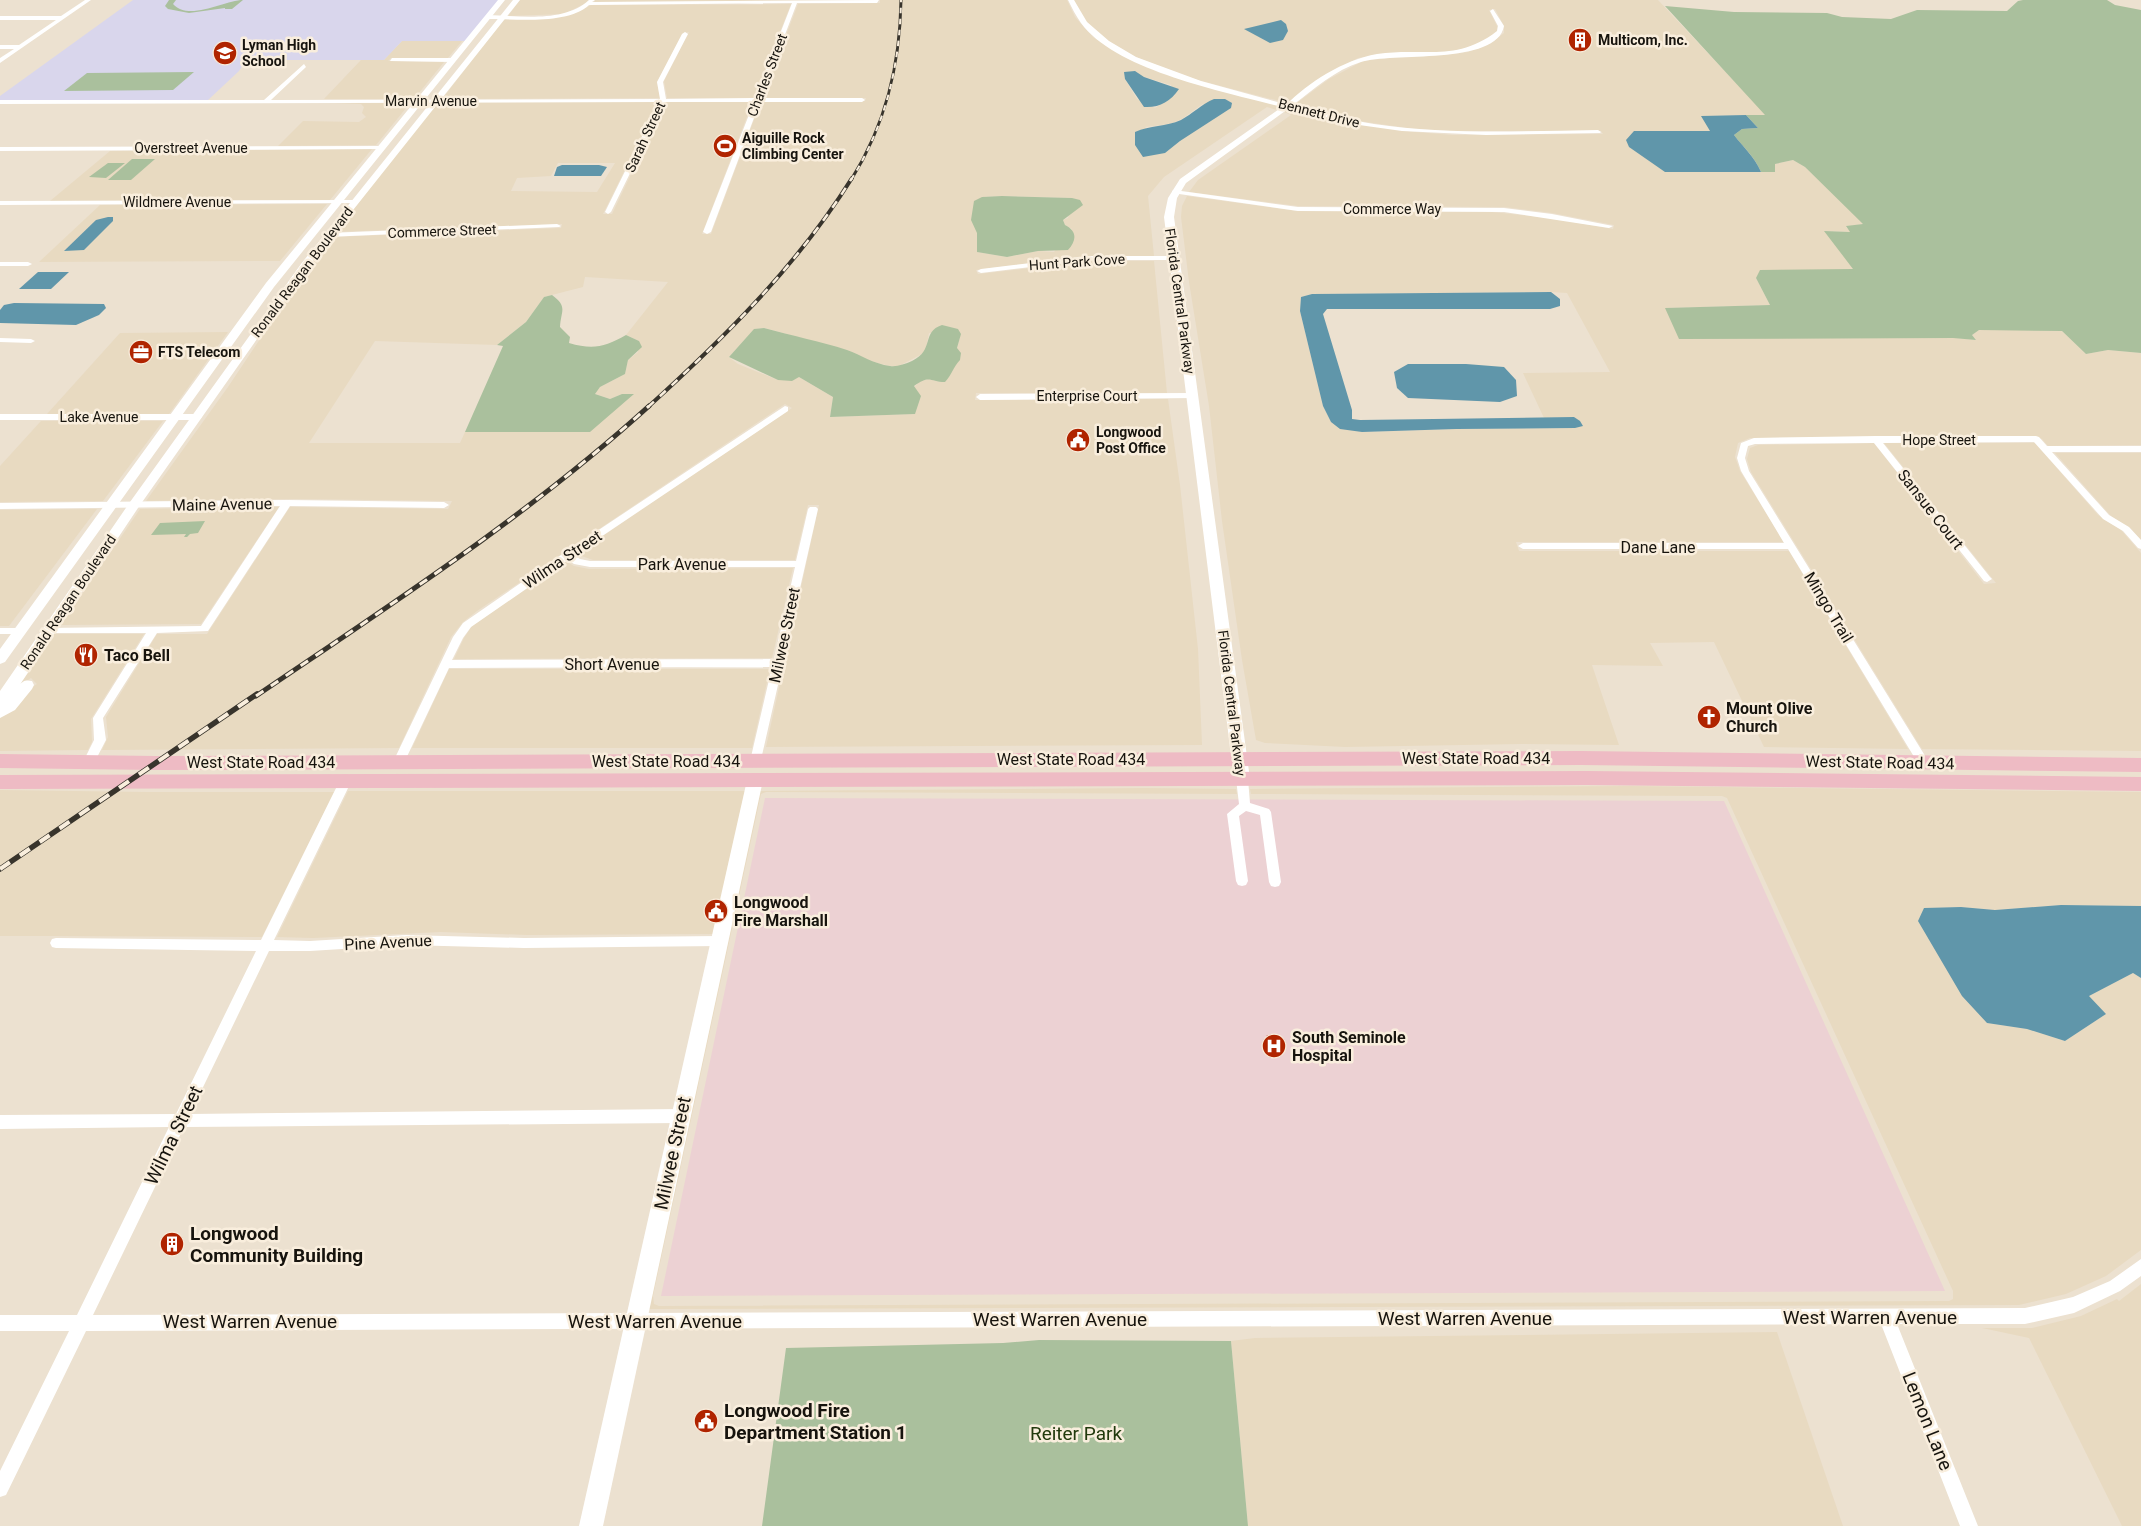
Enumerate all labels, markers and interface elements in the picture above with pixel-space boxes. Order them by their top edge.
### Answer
building icon: Multicom, Inc. [1567,27,1593,53]
street label: Charles Street [744,31,790,119]
place label: Multicom, Inc. [1598,32,1688,48]
place label: Lyman High School [242,37,316,69]
school or university icon: Lyman High School [212,40,238,66]
street label: Marvin Avenue [385,93,477,109]
street label: Bennett Drive [1277,95,1361,131]
street label: Sarah Street [622,99,669,175]
place label: Aiguille Rock Climbing Center [742,130,844,162]
sports icon: Aiguille Rock Climbing Center [712,133,738,159]
street label: Overstreet Avenue [134,140,248,156]
street label: Wildmere Avenue [123,194,231,210]
street label: Commerce Way [1343,201,1441,217]
street label: Ronald Reagan Boulevard [248,204,356,340]
street label: Commerce Street [387,221,497,241]
street label: Florida Central Parkway [1162,227,1198,375]
street label: Hunt Park Cove [1028,251,1126,273]
office icon: FTS Telecom [128,339,154,365]
place label: FTS Telecom [158,344,240,360]
street label: Enterprise Court [1036,388,1138,404]
street label: Lake Avenue [60,409,138,425]
place label: Longwood Post Office [1096,424,1166,456]
public building icon: Longwood Post Office [1065,427,1091,453]
street label: Hope Street [1902,432,1976,448]
street label: Sansue Court [1894,466,1968,553]
street label: Maine Avenue [172,494,272,515]
street label: Wilma Street [519,526,605,593]
street label: Ronald Reagan Boulevard [17,532,119,672]
street label: Dane Lane [1620,538,1696,557]
street label: Park Avenue [638,555,726,574]
street label: Mingo Trail [1800,568,1857,646]
street label: Milwee Street [765,586,804,684]
street label: Florida Central Parkway [1215,629,1249,777]
restaurant icon: Taco Bell [73,642,99,668]
place label: Taco Bell [104,646,170,665]
street label: Short Avenue [565,655,659,674]
place label: Mount Olive Church [1726,699,1813,736]
church icon: Mount Olive Church [1696,704,1722,730]
street label: West State Road 434 [1402,749,1550,768]
street label: West State Road 434 [997,750,1145,769]
street label: West State Road 434 [592,752,740,771]
street label: West State Road 434 [1805,752,1954,773]
street label: West State Road 434 [187,753,335,772]
place label: Longwood Fire Marshall [734,893,828,930]
public building icon: Longwood Fire Marshall [703,898,729,924]
street label: Pine Avenue [344,931,432,954]
place label: South Seminole Hospital [1292,1028,1406,1065]
hospital icon: South Seminole Hospital [1261,1033,1287,1059]
street label: Wilma Street [139,1082,207,1189]
street label: Milwee Street [649,1094,696,1212]
place label: Longwood Community Building [190,1222,363,1267]
building icon: Longwood Community Building [159,1231,185,1257]
street label: West Warren Avenue [1783,1306,1957,1329]
street label: West Warren Avenue [1378,1307,1552,1330]
street label: West Warren Avenue [973,1308,1147,1331]
street label: West Warren Avenue [163,1310,337,1333]
street label: West Warren Avenue [568,1310,742,1333]
street label: Lemon Lane [1897,1369,1958,1474]
place label: Longwood Fire Department Station 1 [724,1399,907,1444]
public building icon: Longwood Fire Department Station 1 [693,1408,719,1434]
park label: Reiter Park [1030,1422,1122,1445]

